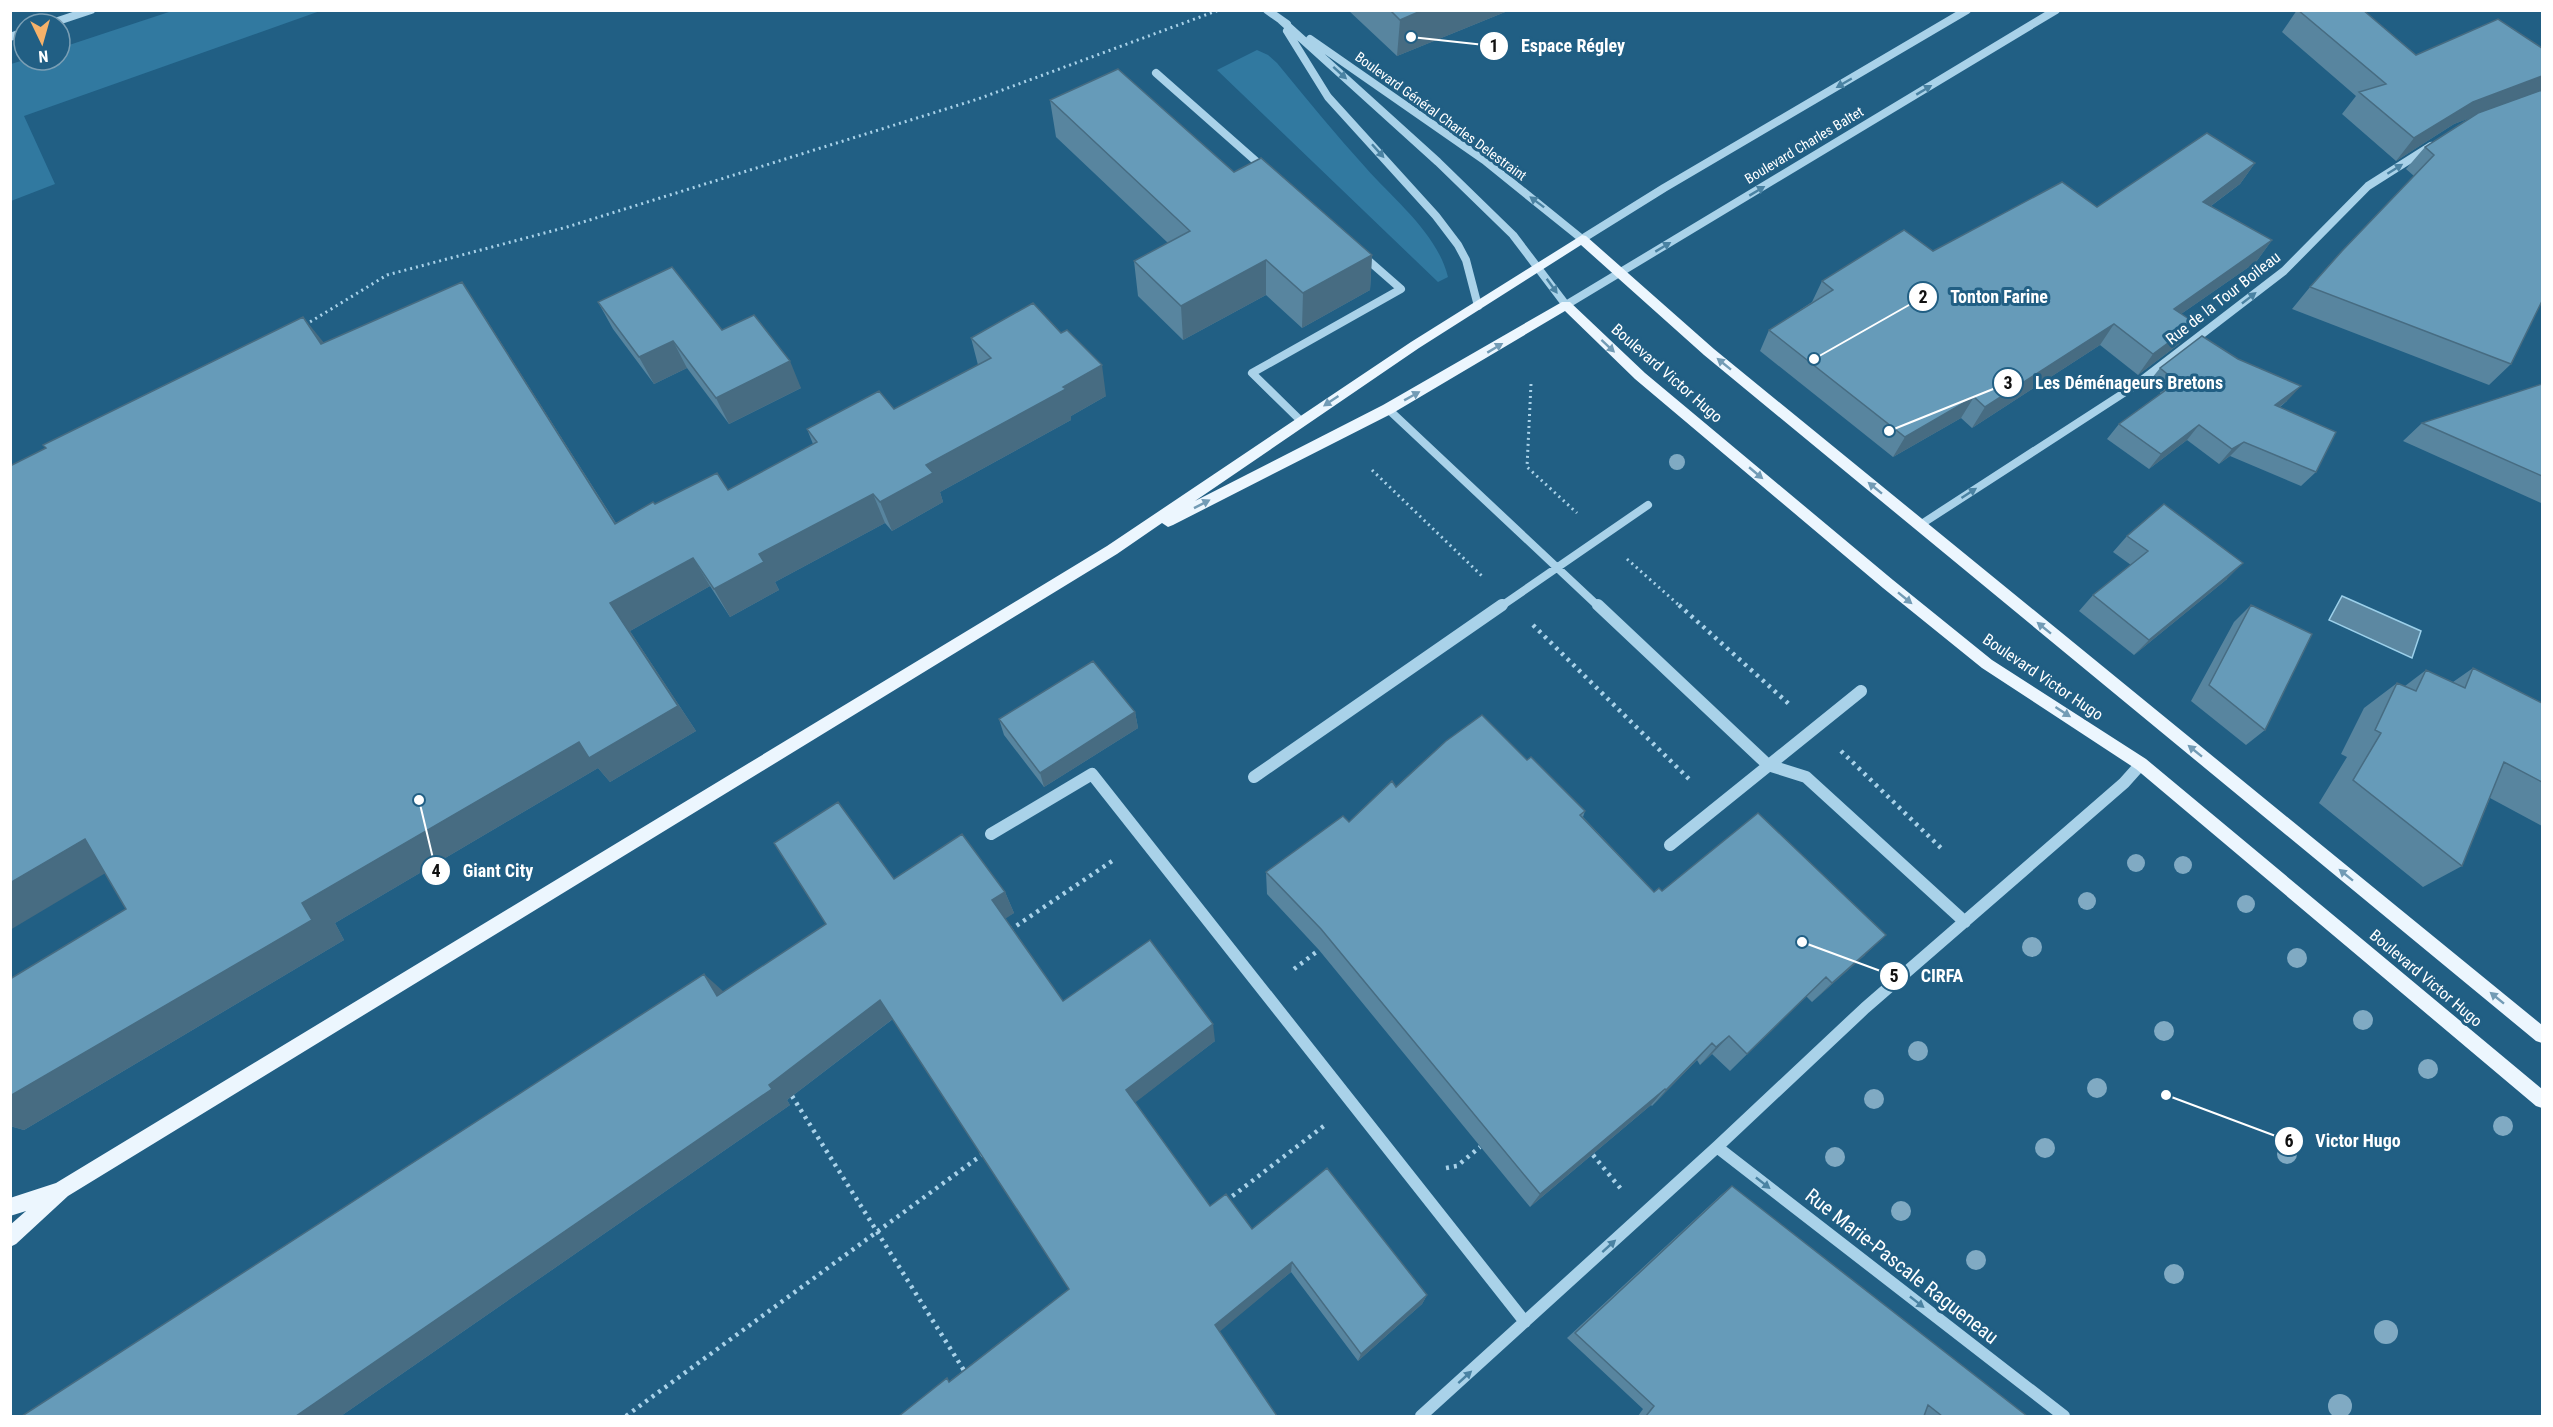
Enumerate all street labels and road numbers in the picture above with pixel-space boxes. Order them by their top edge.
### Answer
street label: Boulevard Général Charles Delestraint [1352,48,1530,184]
street label: Boulevard Charles Baltet [1742,103,1866,187]
street label: Rue de la Tour Boileau [2162,247,2284,349]
street label: Boulevard Victor Hugo [1608,320,1726,426]
street label: Boulevard Victor Hugo [1979,630,2107,724]
street label: Boulevard Victor Hugo [2366,925,2486,1031]
street label: Rue Marie-Pascale Ragueneau [1801,1183,2003,1349]

